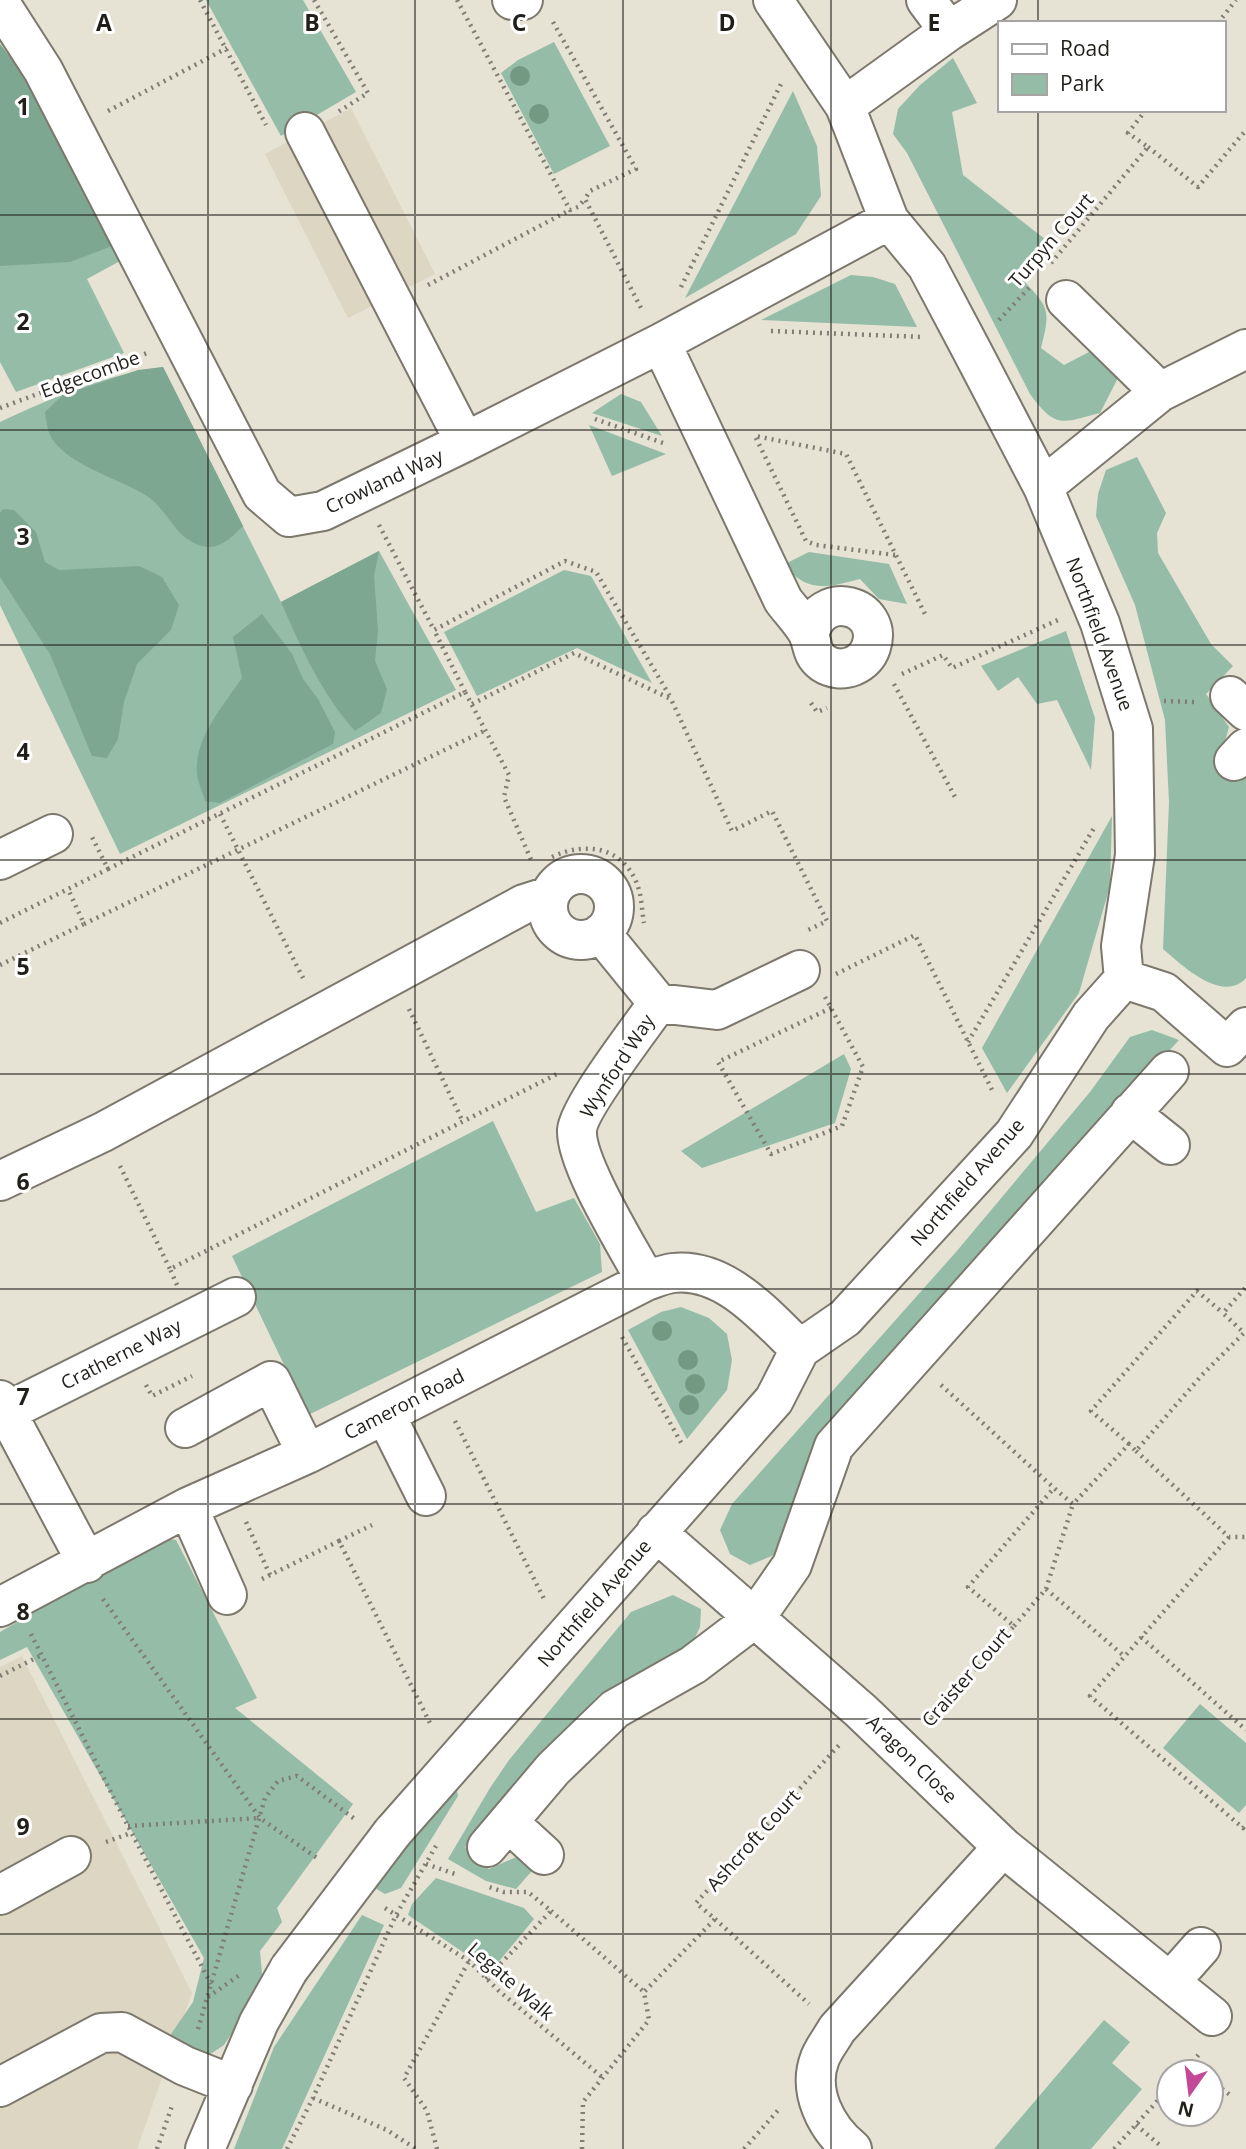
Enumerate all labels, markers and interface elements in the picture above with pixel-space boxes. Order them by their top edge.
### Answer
text: A [96,6,112,38]
text: B [304,6,320,38]
text: C [512,6,526,38]
text: D [718,6,736,38]
text: E [928,6,940,38]
legend [998,21,1225,112]
text: Road [1060,34,1110,62]
text: Park [1060,69,1104,97]
text: 1 [16,90,30,122]
street label: Turpyn Court [1003,187,1099,293]
text: 2 [16,305,30,337]
street label: Edgecombe [37,344,143,404]
street label: Crowland Way [321,442,448,520]
text: 3 [16,520,30,552]
street label: Northfield Avenue [1060,554,1140,714]
text: 4 [16,735,30,767]
text: 5 [16,950,30,982]
street label: Wynford Way [574,1009,660,1123]
street label: Northfield Avenue [904,1113,1030,1251]
text: 6 [16,1165,30,1197]
street label: Cratherne Way [56,1312,186,1396]
street label: Cameron Road [339,1362,469,1446]
text: 7 [16,1380,30,1412]
street label: Northfield Avenue [531,1534,657,1672]
text: 8 [16,1595,30,1627]
street label: Craister Court [916,1622,1017,1732]
street label: Aragon Close [861,1709,963,1809]
street label: Ashcroft Court [700,1783,806,1897]
text: 9 [16,1810,30,1842]
street label: Legate Walk [462,1936,560,2026]
north arrow [1155,2058,1225,2128]
text: N [1175,2095,1197,2124]

